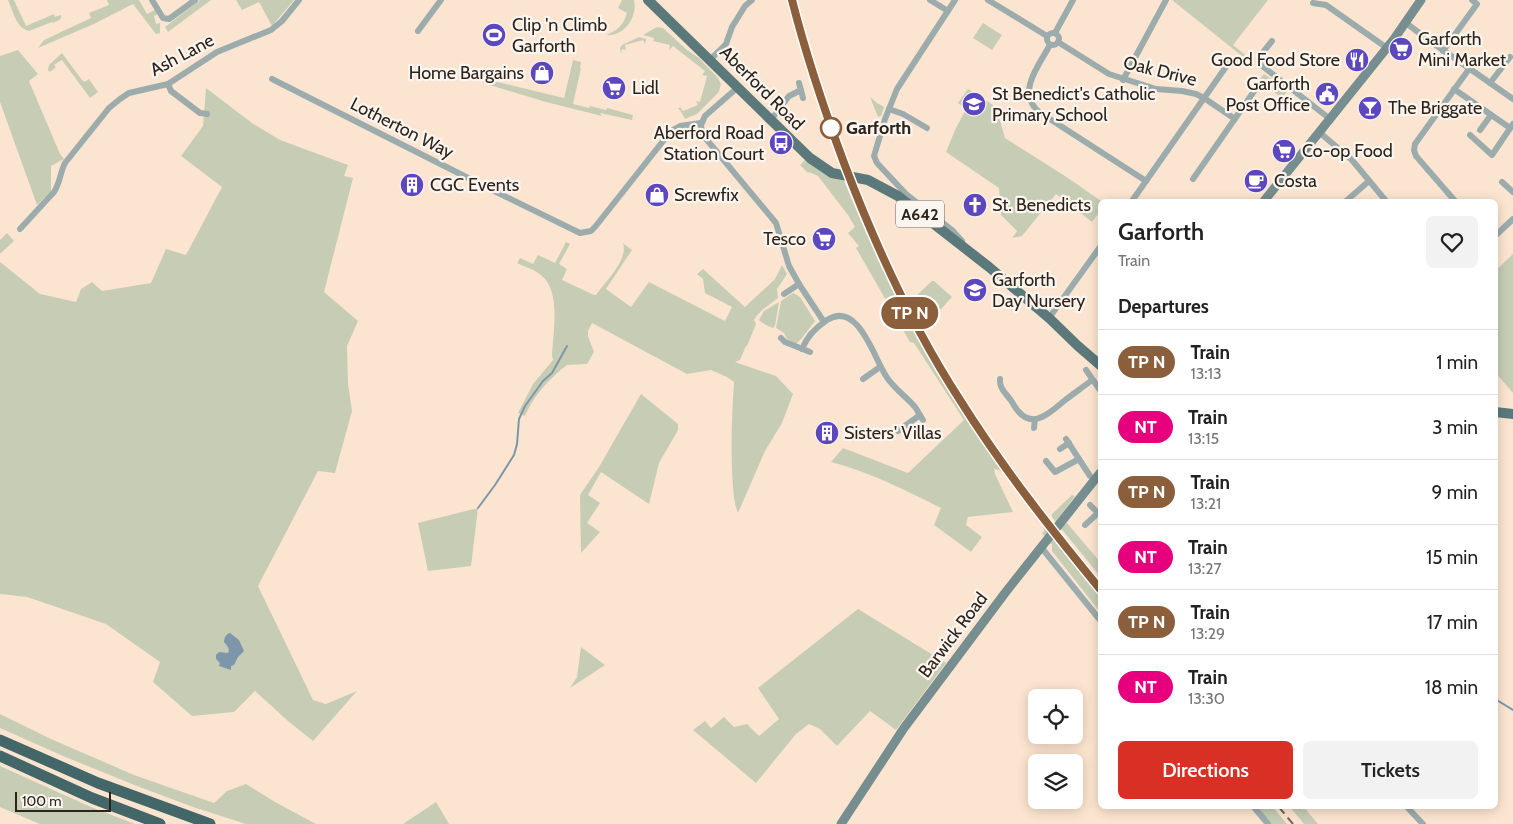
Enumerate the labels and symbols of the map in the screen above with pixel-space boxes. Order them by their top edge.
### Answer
place label: Clip 'n Climb Garforth [512,14,607,57]
sports icon: Clip 'n Climb Garforth [481,22,507,48]
place label: Garforth Mini Market [1418,28,1506,71]
street label: Ash Lane [146,29,218,81]
supermarket icon: Garforth Mini Market [1388,36,1414,62]
street label: Aberford Road [715,41,809,135]
restaurant icon: Good Food Store [1344,47,1370,73]
place label: Good Food Store [1211,49,1340,71]
street label: Oak Drive [1121,51,1199,91]
shop icon: Home Bargains [529,60,555,86]
place label: Home Bargains [409,62,524,84]
place label: Garforth Post Office [1226,73,1310,116]
supermarket icon: Lidl [601,75,627,101]
place label: Lidl [632,77,660,99]
public building icon: Garforth Post Office [1314,81,1340,107]
place label: St Benedict's Catholic Primary School [992,83,1156,126]
school or university icon: St Benedict's Catholic Primary School [961,91,987,117]
street label: Lotherton Way [347,93,457,163]
bar icon: The Briggate [1357,95,1383,121]
place label: The Briggate [1388,97,1482,119]
marker: Garforth [820,117,842,139]
place label: Garforth [846,117,911,139]
place label: Aberford Road Station Court [654,122,764,165]
bus stop icon: Aberford Road Station Court [768,130,794,156]
supermarket icon: Co-op Food [1271,138,1297,164]
place label: Co-op Food [1302,140,1393,162]
cafe icon: Costa [1243,168,1269,194]
place label: Costa [1274,170,1317,192]
building icon: CGC Events [399,172,425,198]
place label: CGC Events [430,174,519,196]
shop icon: Screwfix [644,182,670,208]
place label: Screwfix [674,184,739,206]
church icon: St. Benedicts [962,192,988,218]
place label: St. Benedicts [992,194,1091,216]
road number: A642 [896,200,944,228]
supermarket icon: Tesco [811,226,837,252]
place label: Tesco [763,228,806,250]
place label: Garforth Day Nursery [992,269,1085,312]
school or university icon: Garforth Day Nursery [962,277,988,303]
line badge: TP N [875,297,945,329]
building icon: Sisters' Villas [814,420,840,446]
place label: Sisters' Villas [844,422,941,444]
street label: Barwick Road [914,588,992,682]
scale bar [15,789,111,812]

